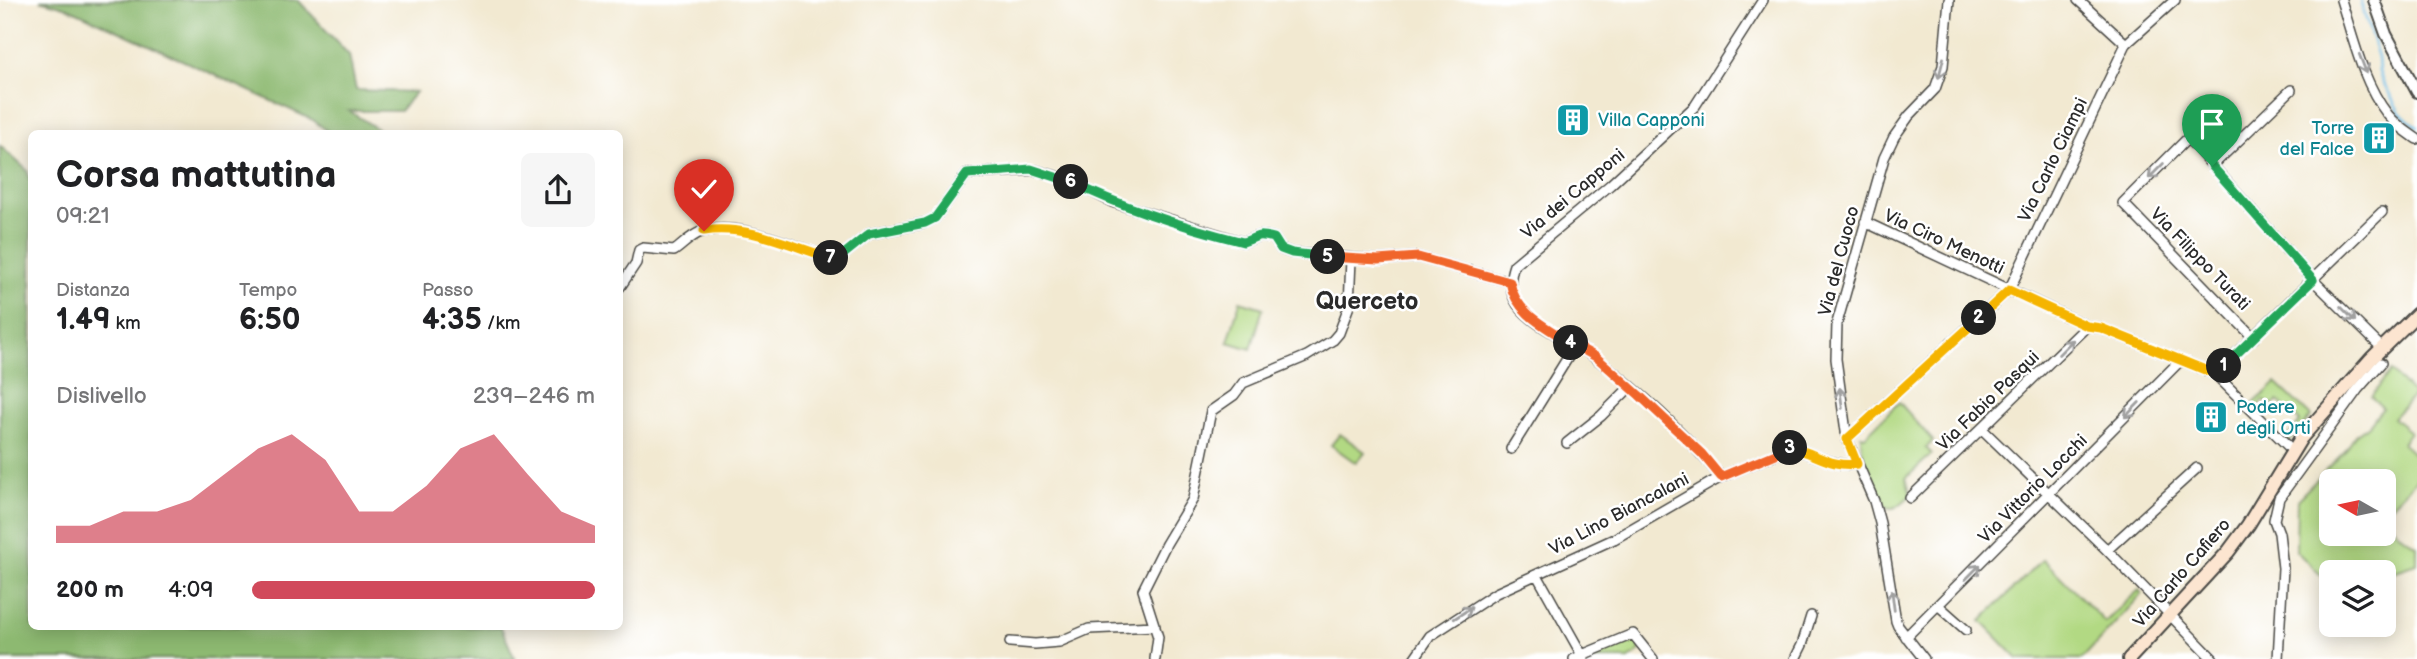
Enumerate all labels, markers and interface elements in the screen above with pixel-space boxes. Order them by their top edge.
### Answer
one-way arrow [2358,53,2370,75]
one-way arrow [1934,56,1947,78]
street label: Via Carlo Ciampi [2014,94,2092,226]
pin [2182,94,2242,166]
building icon: Villa Capponi [1554,101,1592,139]
icon: arrive [2193,105,2231,143]
place label: Villa Capponi [1598,110,1705,131]
place label: Torre del Falce [2280,118,2354,160]
building icon: Torre del Falce [2360,119,2398,157]
street label: Via dei Capponi [1517,145,1629,243]
text: Corsa mattutina [56,153,337,198]
button: share [521,153,595,227]
pin [674,159,734,231]
one-way arrow [2147,162,2164,179]
pin: 6 [1054,164,1088,200]
icon: check [685,170,723,208]
text: 6 [1065,170,1076,193]
text: 09:21 [56,202,110,230]
street label: Via Filippo Turati [2146,203,2254,315]
street label: Via del Cuoco [1814,204,1864,318]
street label: Via Ciro Menotti [1881,205,2007,279]
pin: 7 [814,240,848,276]
pin: 5 [1310,240,1346,274]
text: 5 [1322,245,1333,268]
text: 7 [825,246,836,269]
text: Distanza [56,279,130,302]
text: Tempo [239,279,297,302]
text: Passo [422,279,474,302]
district label: Querceto [1316,287,1418,316]
pin: 2 [1962,300,1996,336]
text: 1.49 [56,302,110,338]
text: 6:50 [239,302,300,338]
text: 4:35 [422,302,482,338]
one-way arrow [2339,305,2356,322]
text: 2 [1973,306,1984,329]
text: km [110,312,141,335]
text: /km [482,312,520,335]
pin: 4 [1554,326,1588,360]
text: 4 [1565,331,1576,354]
one-way arrow [2057,338,2074,355]
street label: Via Fabio Pasqui [1932,347,2044,455]
pin: 1 [2206,348,2242,384]
text: 1 [2220,354,2228,377]
text: Dislivello [56,382,147,410]
text: 239–246 m [473,382,595,410]
one-way arrow [1835,387,1848,410]
place label: Podere degli Orti [2236,397,2311,439]
building icon: Podere degli Orti [2192,398,2230,436]
one-way arrow [2124,402,2141,419]
pin: 3 [1772,430,1808,466]
street label: Via Vittorio Locchi [1974,430,2092,548]
text: 3 [1784,436,1795,459]
street label: Via Lino Biancalani [1546,468,1692,560]
north arrow [2319,469,2396,546]
map controls [2319,469,2396,637]
street label: Via Carlo Cafiero [2129,514,2235,632]
button: layers [2319,560,2396,637]
one-way arrow [1964,564,1981,581]
text: 200 m [56,576,124,604]
text: 4:09 [168,576,214,604]
one-way arrow [1886,589,1899,612]
one-way arrow [1453,606,1472,621]

